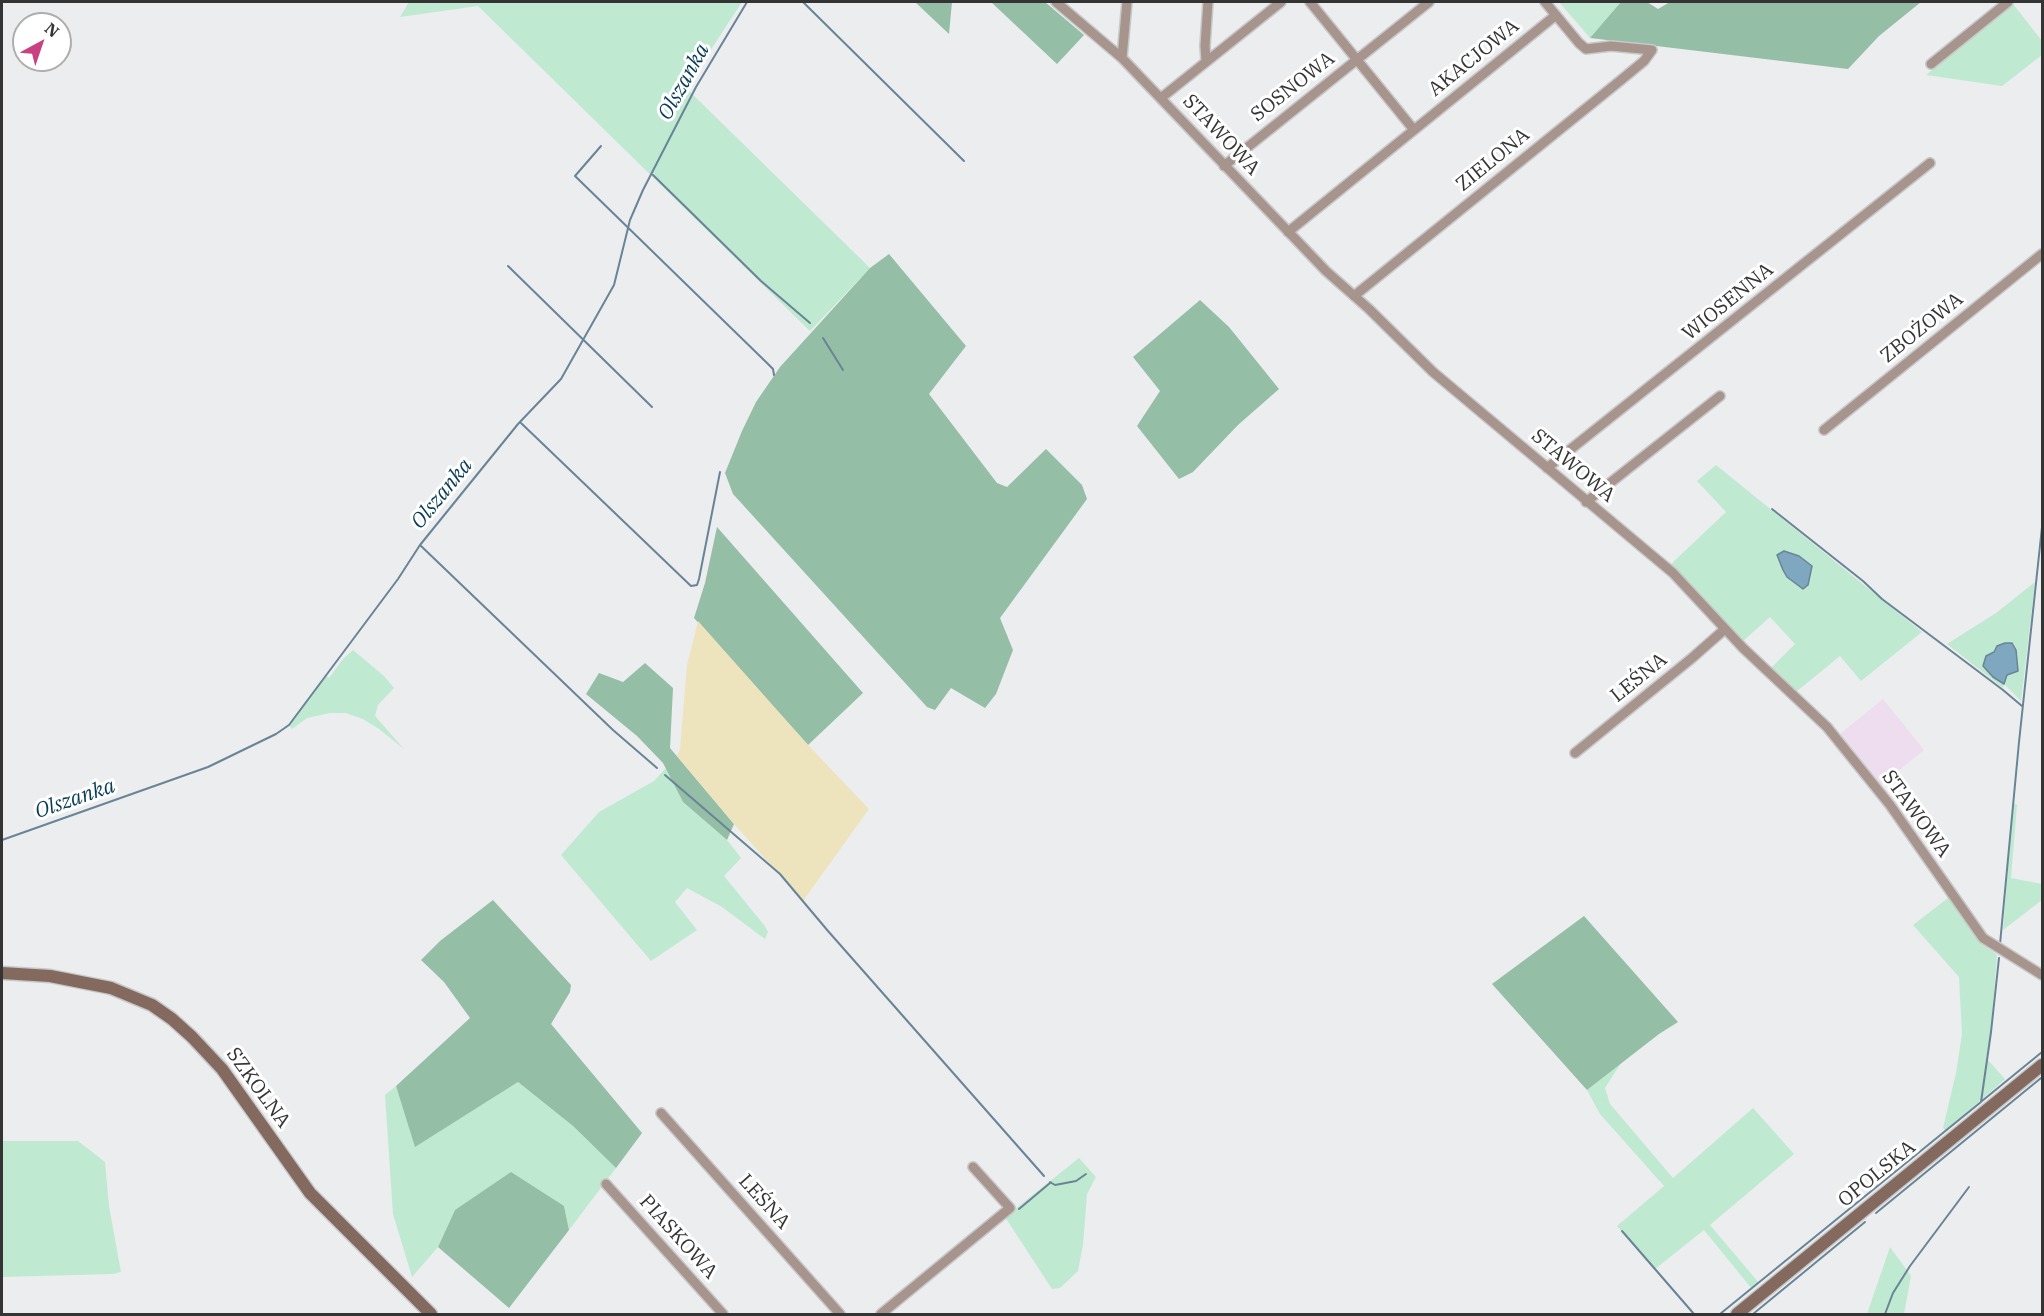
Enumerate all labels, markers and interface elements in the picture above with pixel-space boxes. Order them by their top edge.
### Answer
north arrow [12,12,72,72]
street label: AKACJOWA [1424,14,1524,102]
text: N [41,18,64,41]
water label: Olszanka [653,40,715,124]
street label: SOSNOWA [1246,47,1340,127]
street label: STAWOWA [1177,90,1265,180]
street label: ZIELONA [1451,123,1535,197]
street label: WIOSENNA [1678,258,1778,346]
street label: ZBOŻOWA [1876,288,1968,368]
street label: STAWOWA [1526,424,1620,508]
water label: Olszanka [406,454,478,534]
street label: LEŚNA [1606,648,1672,708]
street label: STAWOWA [1876,766,1956,862]
water label: Olszanka [32,774,118,824]
street label: SZKOLNA [221,1043,295,1133]
street label: OPOLSKA [1833,1136,1921,1212]
street label: LEŚNA [733,1170,795,1234]
street label: PIASKOWA [634,1190,722,1284]

